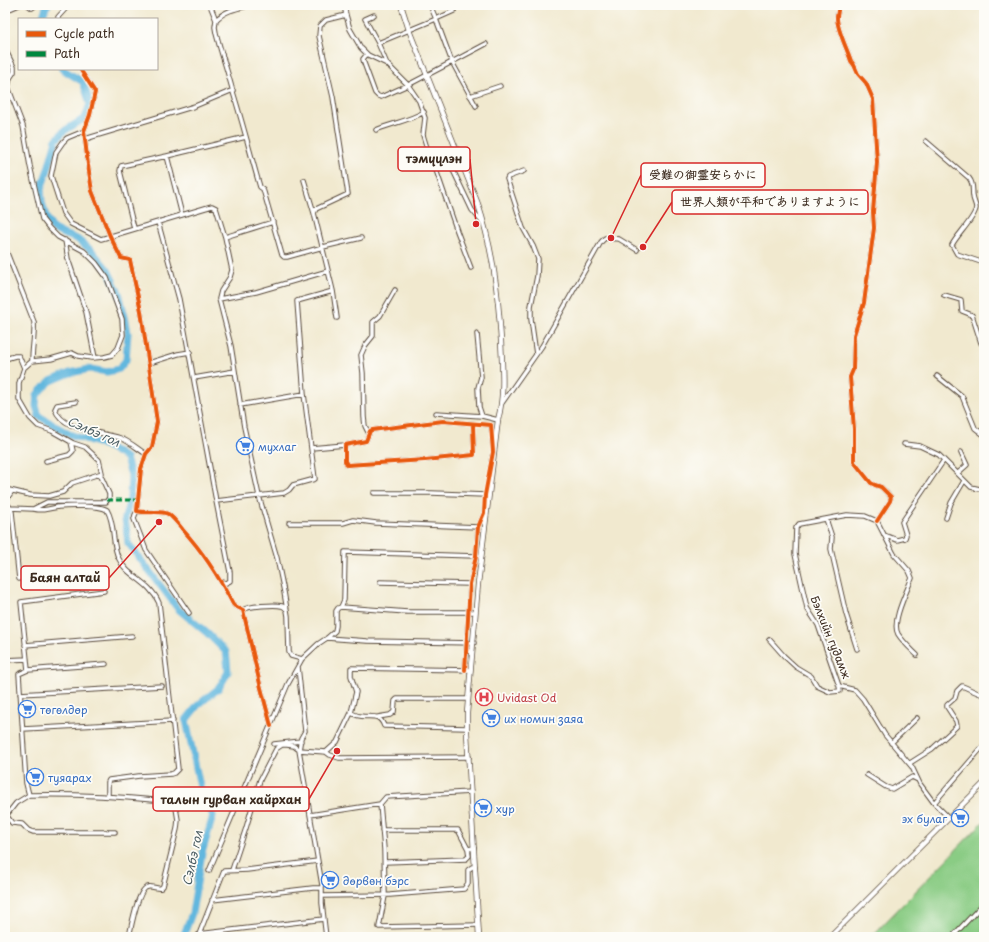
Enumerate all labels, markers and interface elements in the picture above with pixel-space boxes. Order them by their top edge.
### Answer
legend [18,18,158,70]
text: Cycle path [54,24,115,42]
text: Path [54,44,80,62]
callout: тэмүүлэн [398,147,470,171]
text: тэмүүлэн [406,149,462,167]
callout: 受難の御霊安らかに [641,163,765,187]
text: 受難の御霊安らかに [649,165,757,183]
callout: 世界人類が平和でありますように [672,190,868,214]
text: 世界人類が平和でありますように [680,192,860,210]
water label: Сэлбэ гол [65,411,123,451]
supermarket icon: мухлаг [235,436,255,456]
place label: мухлаг [258,438,296,455]
callout: Баян алтай [21,566,109,590]
text: Баян алтай [30,568,100,586]
street label: Бэлхийн гудамж [807,593,855,681]
hospital icon: Uvidast Od [474,687,494,707]
place label: Uvidast Od [497,689,557,706]
supermarket icon: төгөлдөр [17,699,37,719]
place label: төгөлдөр [40,701,88,718]
supermarket icon: их номин заяа [481,708,501,728]
place label: их номин заяа [504,710,584,727]
supermarket icon: туяарах [25,767,45,787]
place label: туяарах [48,769,92,786]
callout: талын гурван хайрхан [153,787,309,811]
text: талын гурван хайрхан [160,790,302,808]
supermarket icon: хур [473,798,493,818]
place label: хур [496,800,515,817]
supermarket icon: эх булаг [950,808,970,828]
place label: эх булаг [902,810,947,827]
water label: Сэлбэ гол [177,829,207,887]
supermarket icon: дөрвөн бэрс [320,870,340,890]
place label: дөрвөн бэрс [343,872,409,889]

